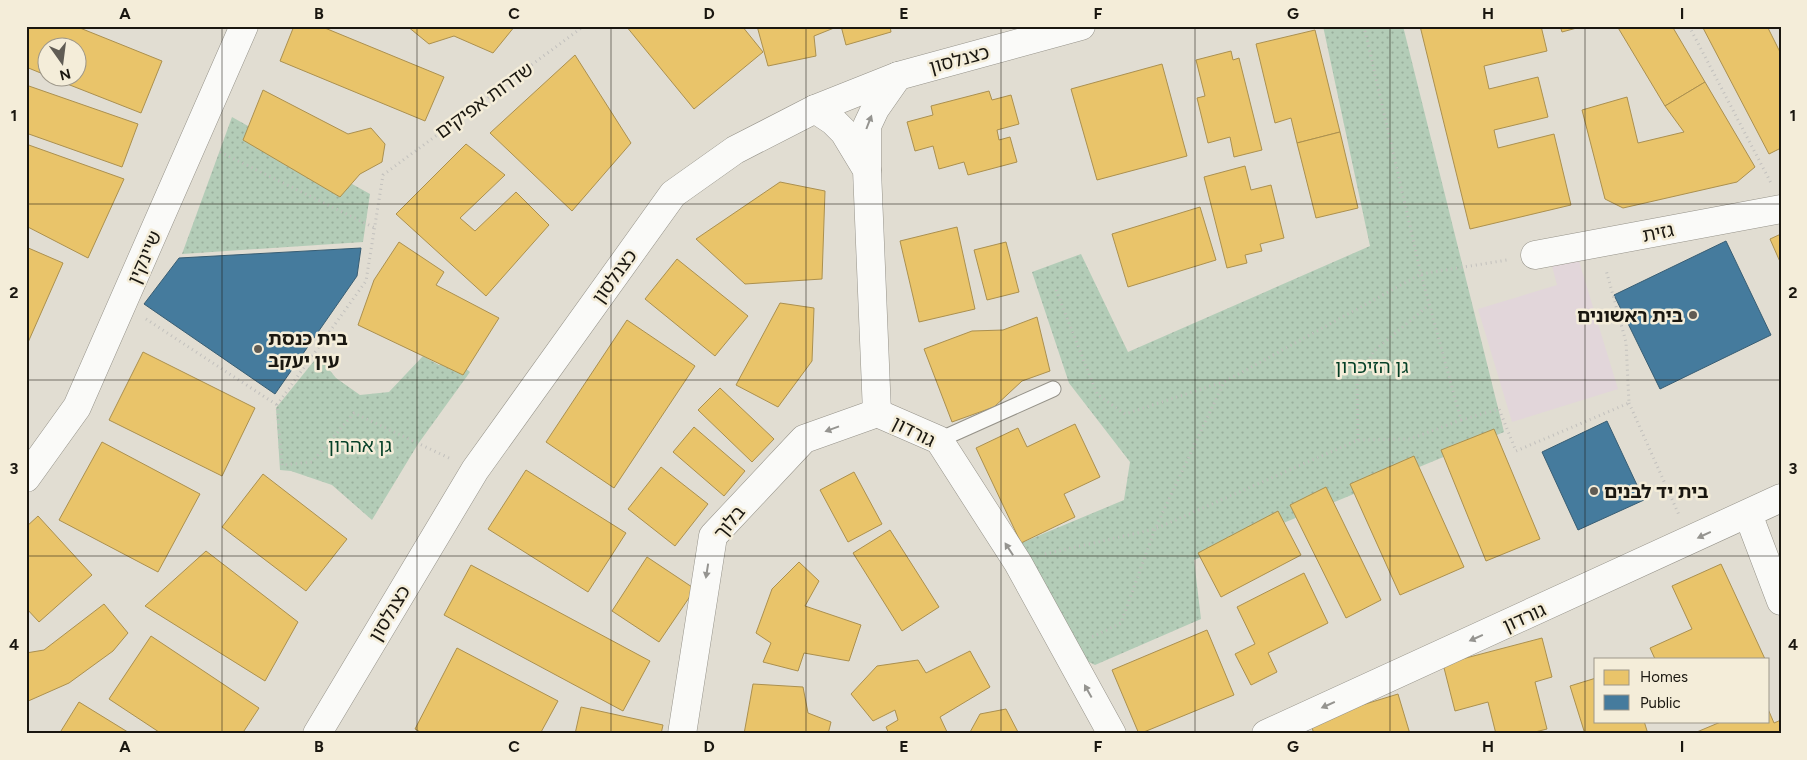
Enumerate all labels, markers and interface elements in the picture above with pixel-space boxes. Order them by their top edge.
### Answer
text: A [119,4,131,23]
text: B [314,4,324,23]
text: C [508,4,520,23]
text: D [703,4,715,23]
text: E [899,4,909,23]
text: F [1094,4,1103,23]
text: G [1287,4,1299,23]
text: H [1482,4,1494,23]
text: I [1680,4,1684,23]
north arrow [38,38,88,88]
street label: כצנלסון [927,40,992,79]
street label: שדרות אפיקים [431,57,538,144]
text: N [58,65,72,84]
text: 1 [11,106,17,125]
text: 1 [1790,106,1796,125]
one-way arrow [866,115,874,129]
street label: גזית [1640,218,1676,247]
street label: שיינקין [123,227,166,287]
street label: כצנלסון [587,245,642,308]
text: 2 [9,283,19,302]
text: 2 [1788,283,1798,302]
place label: בית ראשונים [1577,304,1683,327]
marker: בית ראשונים [1687,309,1699,321]
place label: בית כנסת עין יעקב [268,327,348,372]
marker: בית כנסת עין יעקב [252,343,264,355]
park label: גן הזיכרון [1335,355,1409,378]
street label: גורדון [889,411,939,452]
one-way arrow [824,426,839,433]
park label: גן אהרון [328,434,392,457]
text: 3 [10,459,19,478]
text: 3 [1789,459,1798,478]
place label: בית יד לבנים [1604,480,1709,503]
marker: בית יד לבנים [1588,485,1600,497]
street label: בלוך [709,501,750,544]
one-way arrow [1697,531,1711,539]
one-way arrow [1005,542,1014,556]
one-way arrow [703,563,711,579]
street label: כצנלסון [364,581,415,645]
street label: גורדון [1499,598,1549,637]
text: 4 [9,635,19,654]
one-way arrow [1469,635,1483,643]
text: 4 [1788,635,1798,654]
legend [1594,658,1770,722]
text: Homes [1640,668,1688,686]
one-way arrow [1084,684,1092,698]
text: Public [1640,694,1681,712]
one-way arrow [1321,702,1335,710]
text: A [119,737,131,756]
text: B [314,737,324,756]
text: C [508,737,520,756]
text: D [703,737,715,756]
text: E [899,737,909,756]
text: F [1094,737,1103,756]
text: G [1287,737,1299,756]
text: H [1482,737,1494,756]
text: I [1680,737,1684,756]

